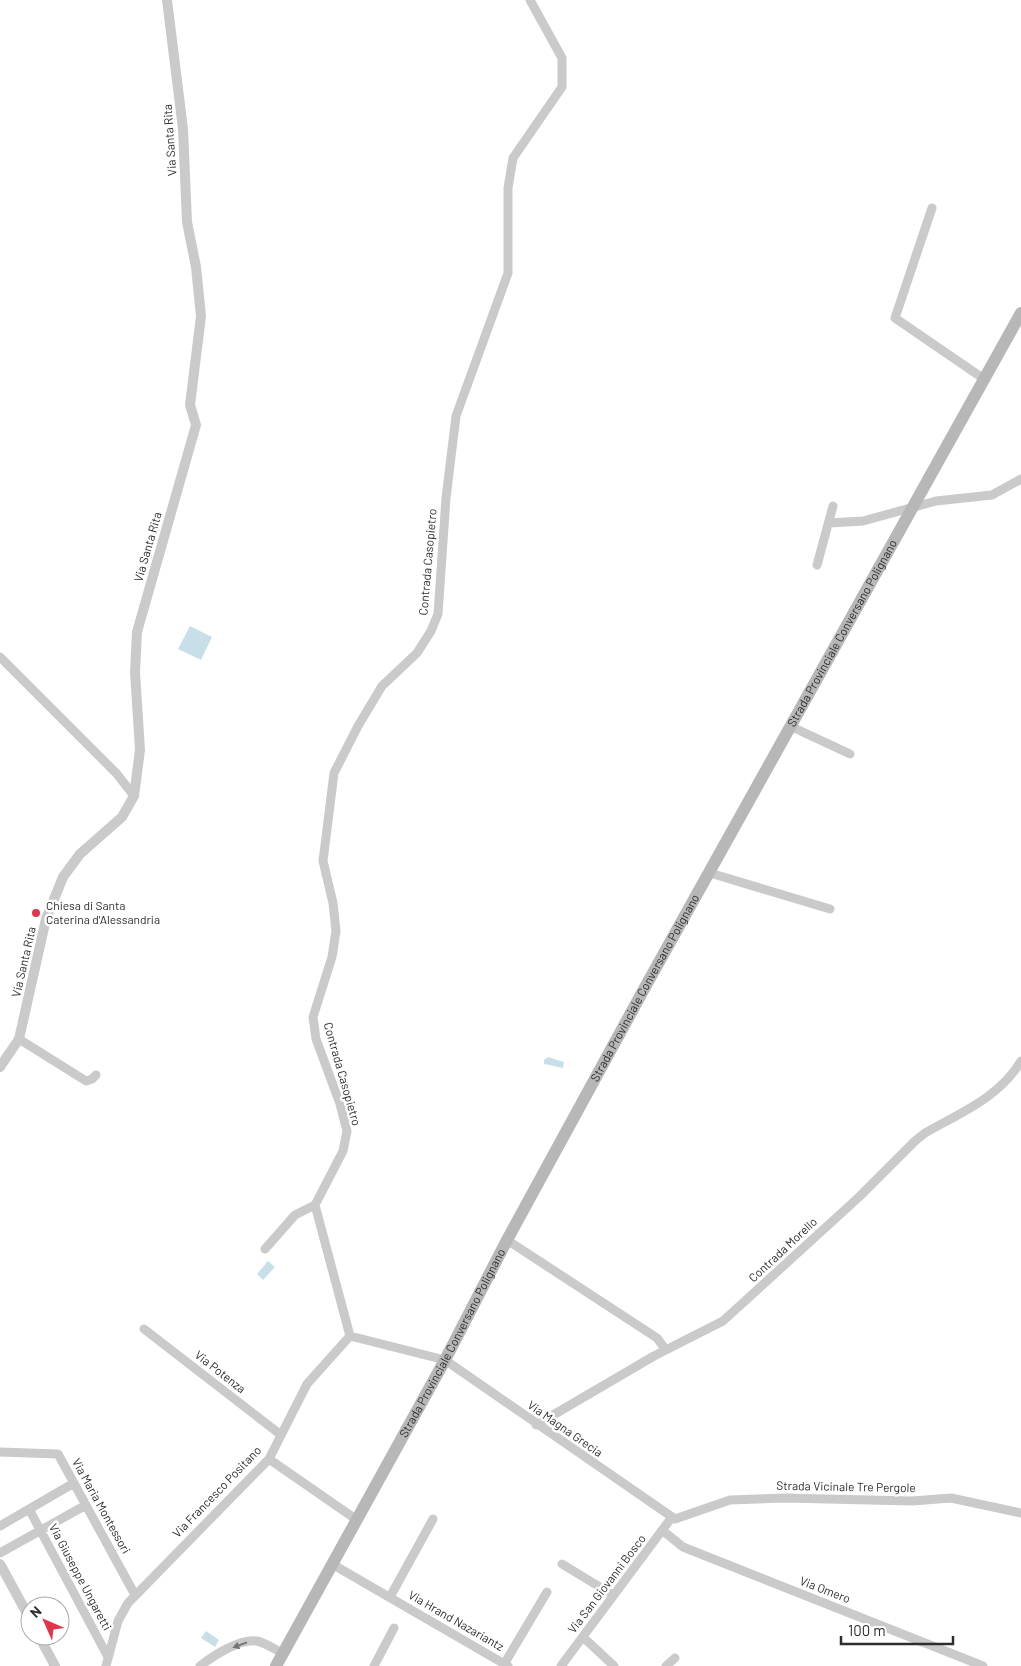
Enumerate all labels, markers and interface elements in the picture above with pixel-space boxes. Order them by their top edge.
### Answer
street label: Via Santa Rita [160,104,178,177]
street label: Contrada Casopietro [415,508,439,616]
street label: Via Santa Rita [130,510,164,583]
street label: Strada Provinciale Conversano Polignano [784,537,899,729]
street label: Strada Provinciale Conversano Polignano [587,891,702,1084]
place label: Chiesa di Santa Caterina d'Alessandria [46,898,160,926]
marker: Chiesa di Santa Caterina d'Alessandria [30,907,42,919]
street label: Via Santa Rita [8,925,38,998]
street label: Contrada Casopietro [321,1020,364,1127]
street label: Contrada Morello [745,1214,819,1284]
street label: Strada Provinciale Conversano Polignano [396,1246,507,1439]
street label: Via Potenza [192,1347,249,1395]
street label: Via Magna Grecia [525,1397,606,1459]
street label: Via Francesco Positano [169,1443,263,1540]
street label: Via Maria Montessori [70,1455,134,1556]
street label: Strada Vicinale Tre Pergole [776,1478,916,1494]
street label: Via Giuseppe Ungaretti [47,1521,115,1632]
street label: Via San Giovanni Bosco [564,1531,648,1636]
street label: Via Omero [798,1573,853,1605]
street label: Via Hrand Nazariantz [406,1587,507,1653]
north arrow [20,1596,70,1646]
text: N [26,1602,45,1621]
scale bar [841,1614,954,1646]
text: 100 m [848,1621,886,1639]
one-way arrow [232,1641,247,1649]

